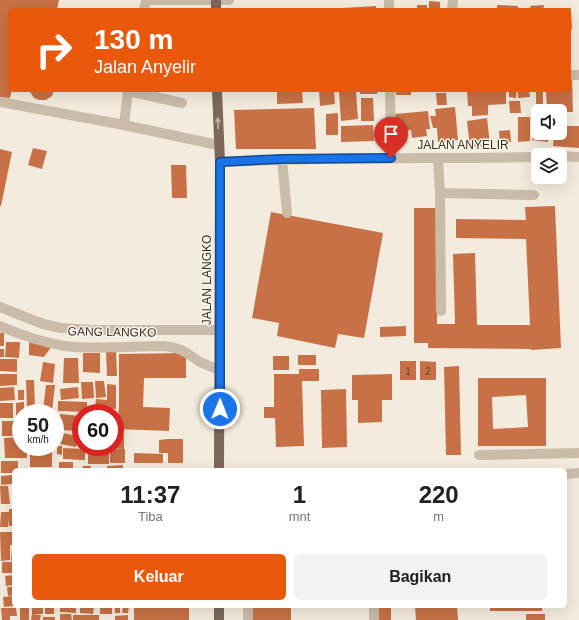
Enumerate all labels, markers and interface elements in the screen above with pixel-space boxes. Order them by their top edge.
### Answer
icon: right [28,24,80,76]
text: 130 m [94,24,173,55]
text: Jalan Anyelir [94,57,196,77]
map controls [531,104,567,184]
button: sound [531,104,567,140]
one-way arrow [215,116,221,129]
pin [374,117,408,158]
icon: arrive [380,123,402,145]
street label: JALAN ANYELIR [417,138,509,152]
button: layers [531,148,567,184]
street label: JALAN LANGKO [200,235,214,325]
street label: GANG LANGKO [68,324,156,340]
house number: 1 [405,366,411,377]
house number: 2 [425,366,431,377]
position arrow [199,388,241,430]
speed limit sign: 60 [72,404,124,456]
text: 50 [27,414,49,436]
text: km/h [27,434,49,445]
text: 11:37 [120,481,180,508]
text: 1 [293,481,306,508]
text: 220 [419,481,459,508]
text: Tiba [138,509,163,524]
text: mnt [289,509,310,524]
text: m [433,509,444,524]
button: Keluar [32,554,286,600]
button: Bagikan [294,554,547,600]

